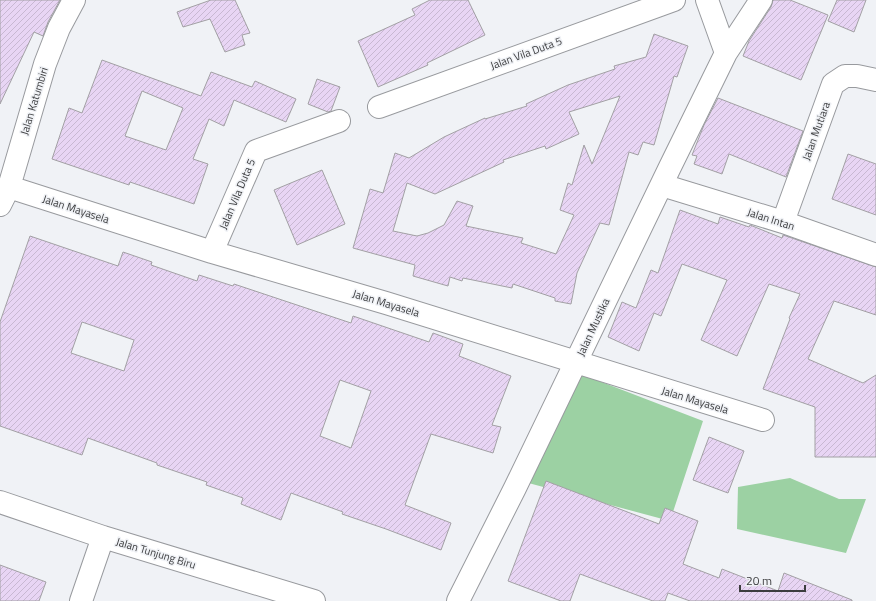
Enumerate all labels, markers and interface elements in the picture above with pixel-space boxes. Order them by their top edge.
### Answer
street label: Jalan Vila Duta 5 [488,33,564,73]
street label: Jalan Katumbiri [16,65,52,137]
street label: Jalan Mutiara [798,99,834,163]
street label: Jalan Vila Duta 5 [215,156,259,232]
street label: Jalan Mayasela [41,191,112,227]
street label: Jalan Intan [745,204,797,234]
street label: Jalan Mayasela [351,285,422,321]
street label: Jalan Mustika [573,295,614,359]
street label: Jalan Mayasela [660,382,731,418]
street label: Jalan Tunjung Biru [114,533,198,573]
scale bar [740,567,805,593]
text: 20 m [746,571,772,590]

